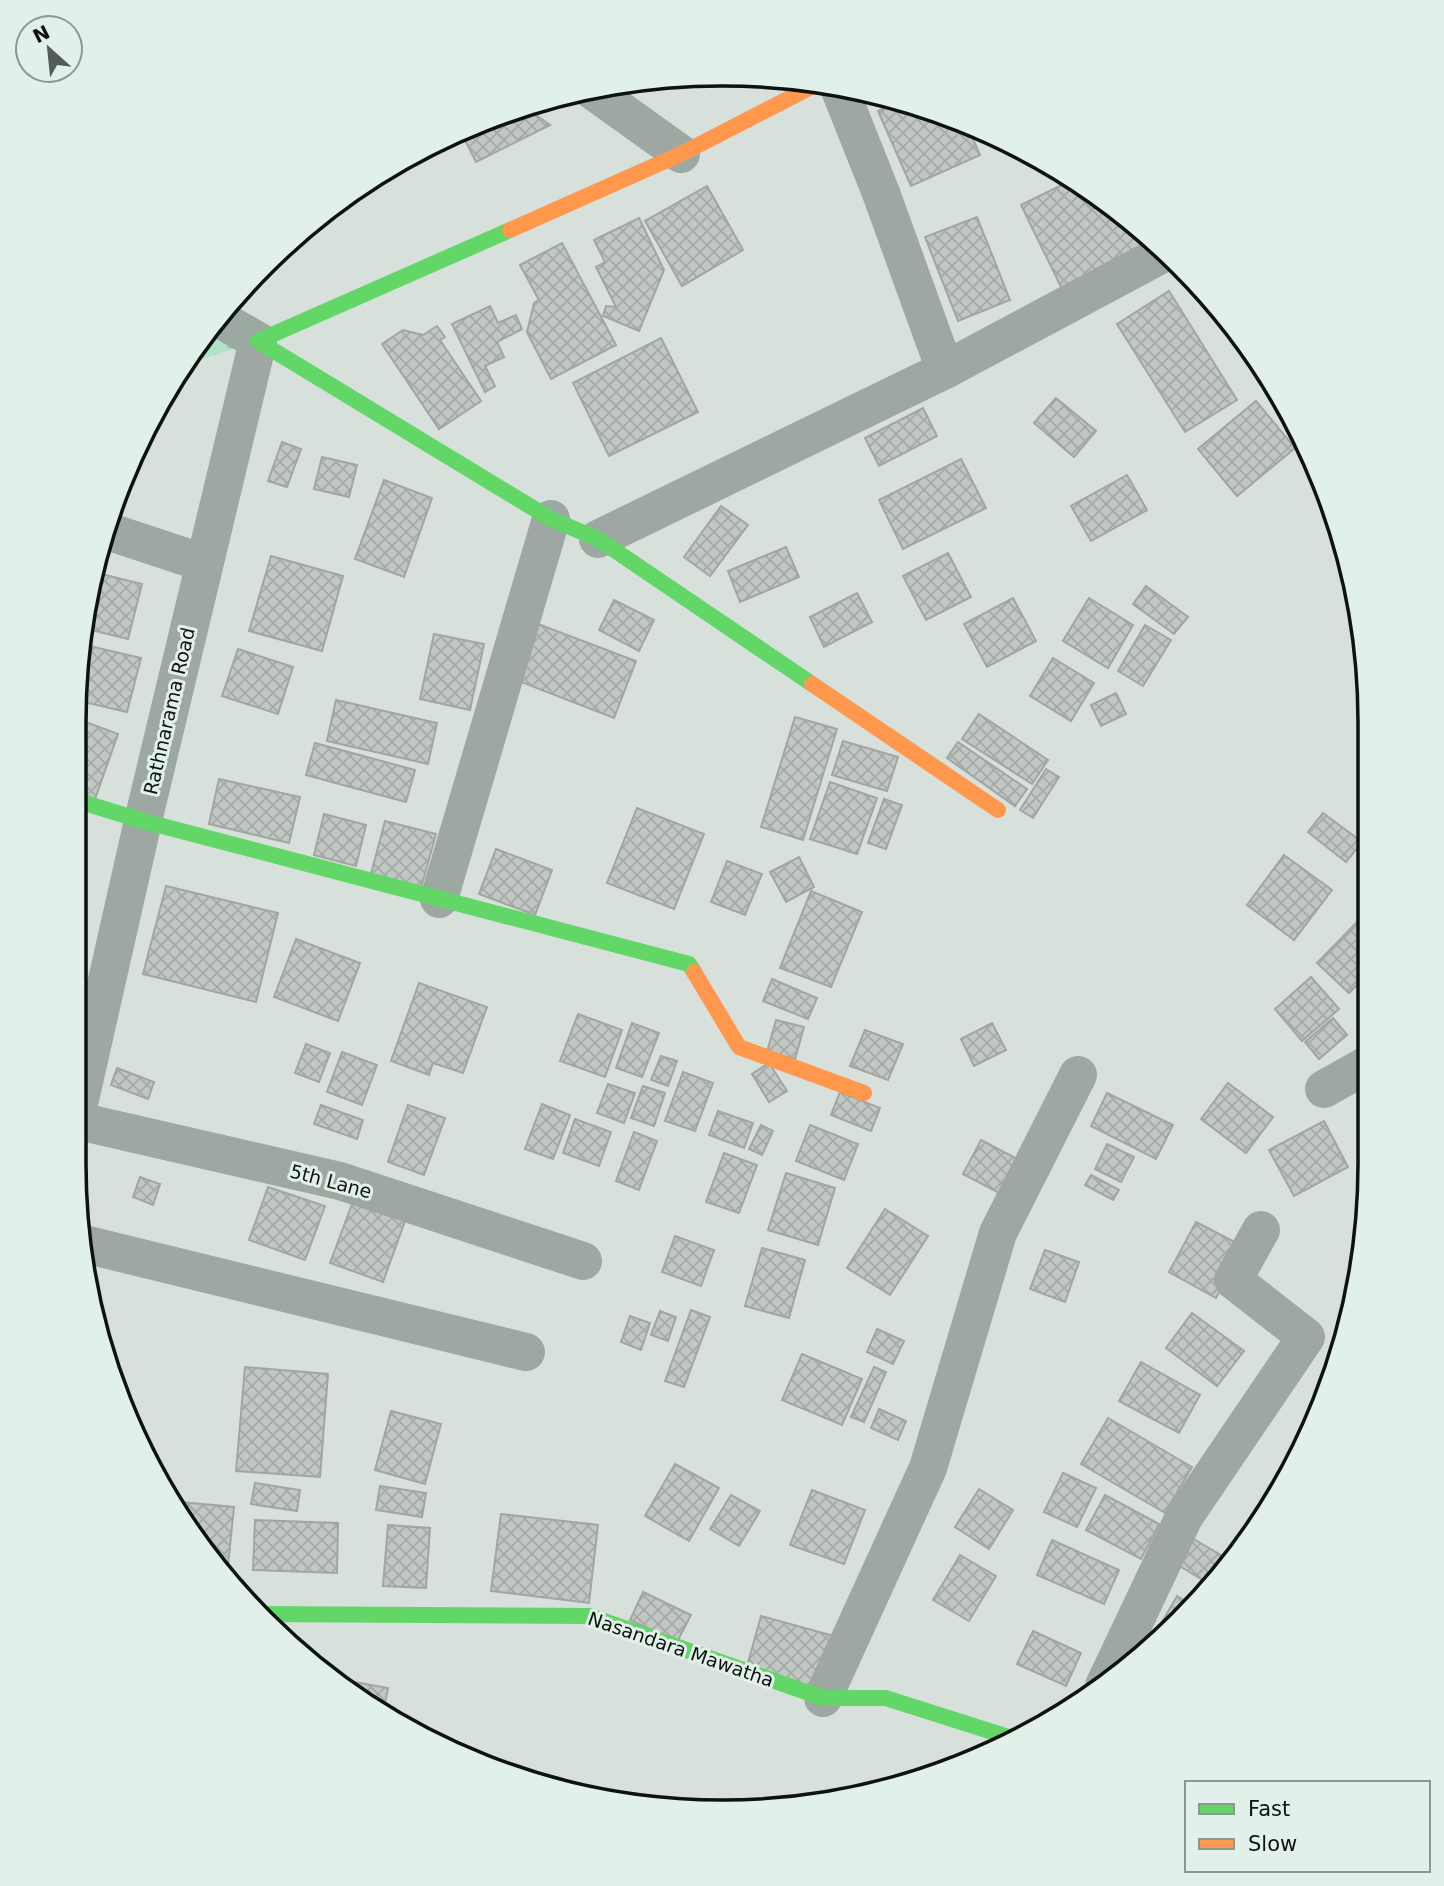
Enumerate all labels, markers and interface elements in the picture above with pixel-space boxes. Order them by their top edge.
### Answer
north arrow [14,14,84,84]
text: N [29,20,53,47]
street label: Rathnarama Road [139,625,199,797]
street label: 5th Lane [288,1160,374,1202]
street label: Nasandara Mawatha [585,1607,777,1691]
legend [1185,1781,1430,1872]
text: Fast [1248,1797,1290,1821]
text: Slow [1248,1832,1297,1856]

